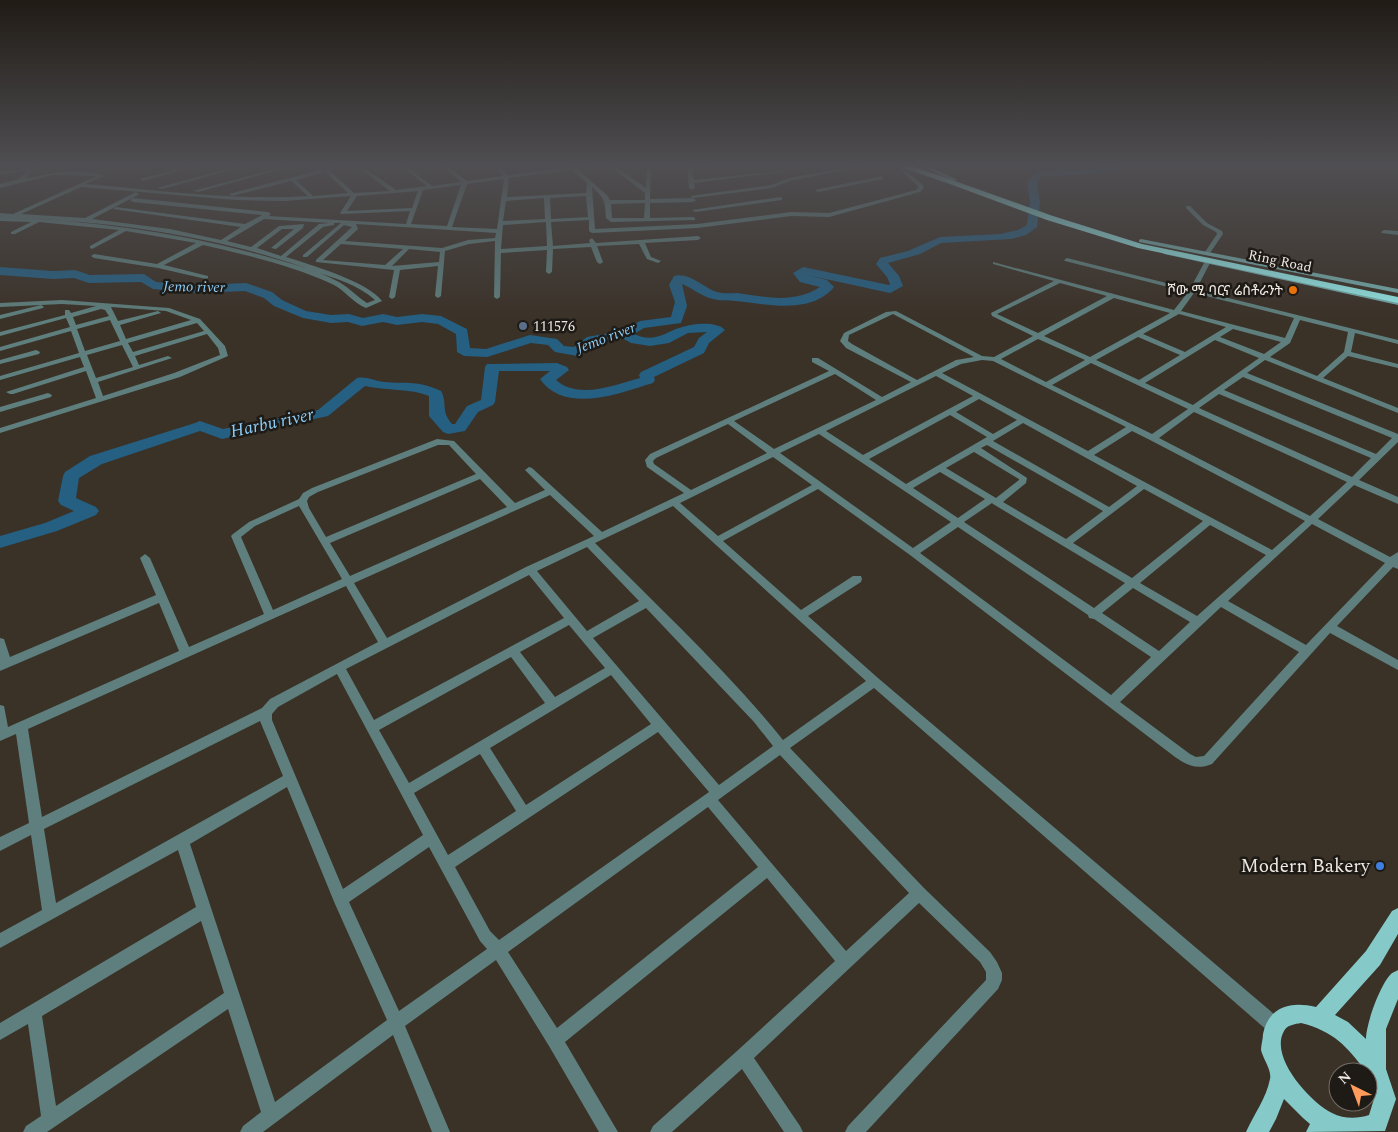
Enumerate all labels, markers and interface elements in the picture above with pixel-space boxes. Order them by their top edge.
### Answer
street label: Ring Road [1246,244,1314,278]
water label: Jemo river [162,275,226,299]
place label: ሾው ሚ ባርና ሬስቶራንት [1167,280,1284,301]
marker: ሾው ሚ ባርና ሬስቶራንት [1287,284,1299,296]
place label: 111576 [533,316,575,337]
water label: Jemo river [572,316,640,360]
marker: 111576 [517,320,529,332]
water label: Harbu river [228,401,317,445]
place label: Modern Bakery [1240,852,1371,881]
marker: Modern Bakery [1374,860,1386,872]
north arrow [1328,1062,1378,1112]
text: N [1333,1066,1356,1089]

